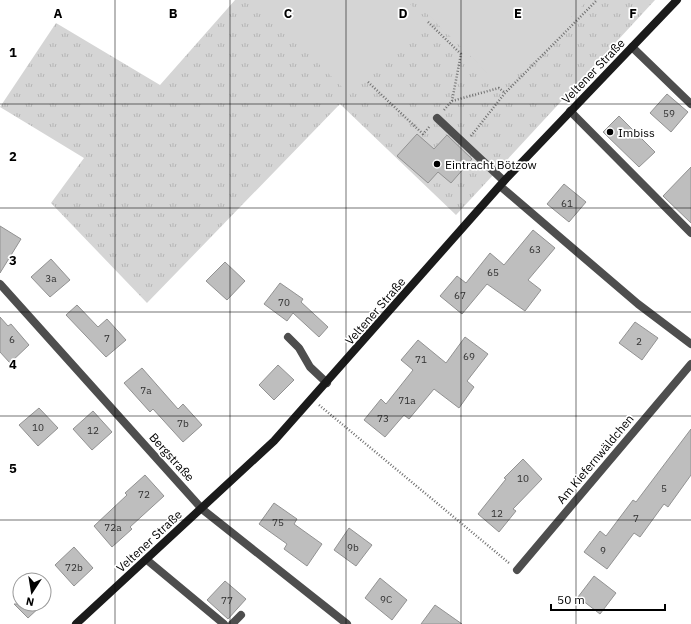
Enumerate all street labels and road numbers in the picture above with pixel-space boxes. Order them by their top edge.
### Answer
street label: Veltener Straße [558,35,628,107]
street label: Veltener Straße [342,274,409,348]
street label: Am Kiefernwäldchen [553,411,637,507]
street label: Bergstraße [146,430,198,485]
street label: Veltener Straße [113,506,185,575]

